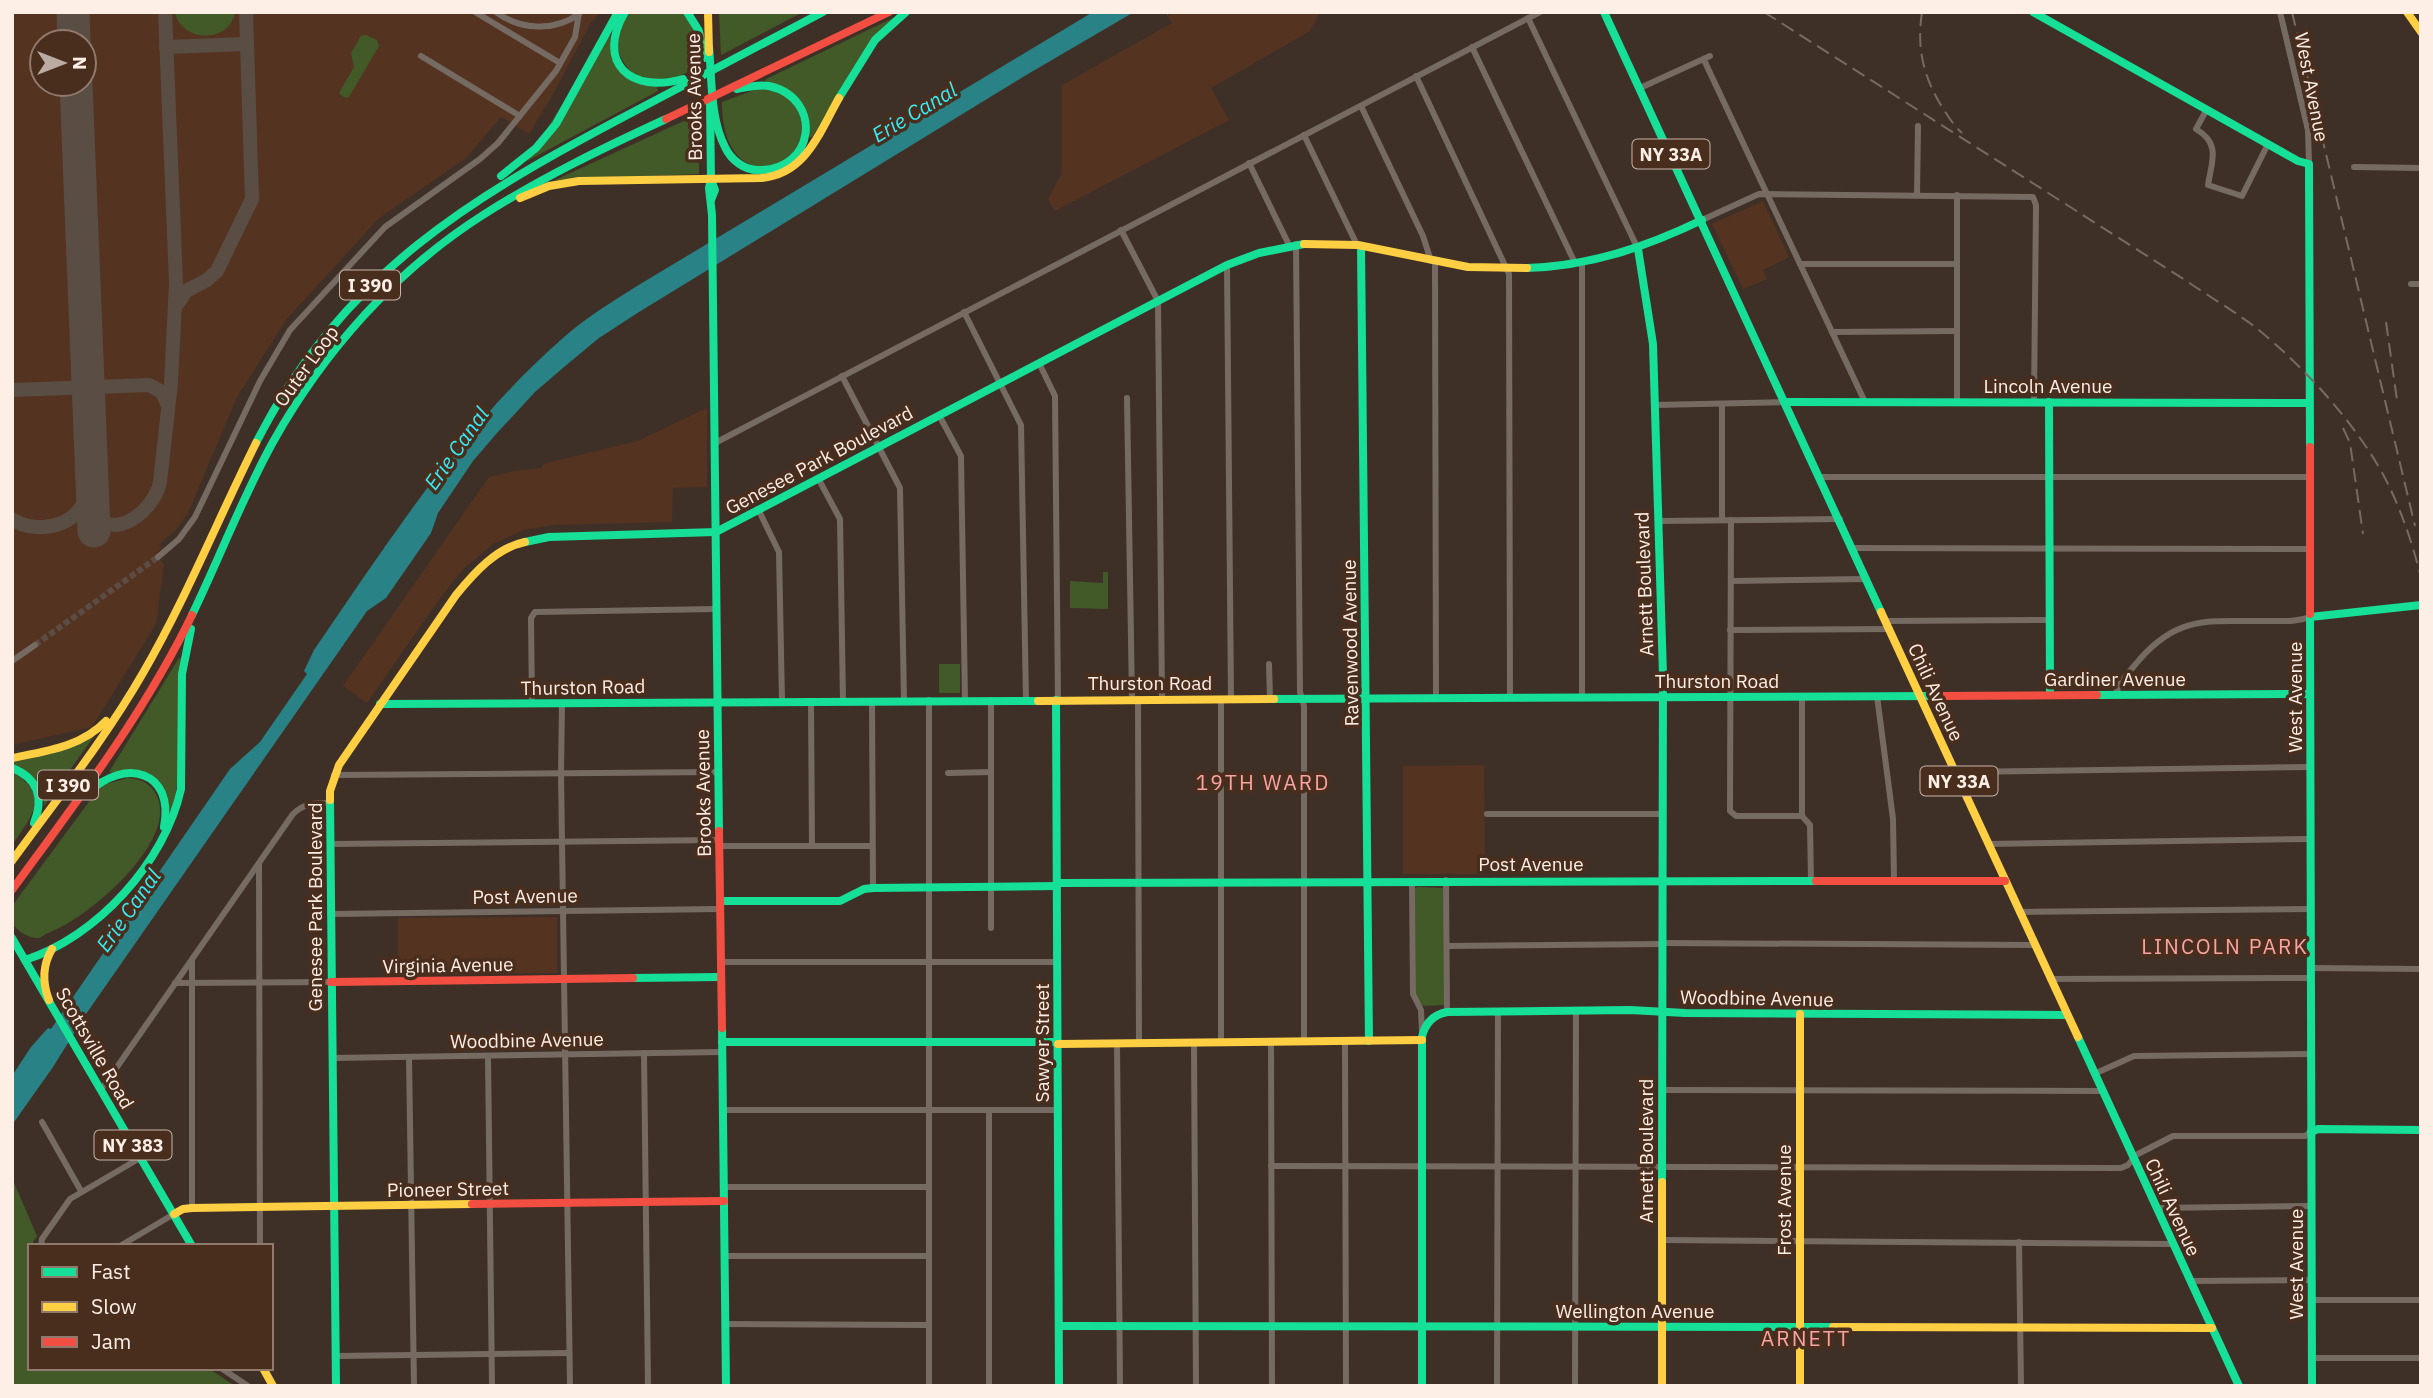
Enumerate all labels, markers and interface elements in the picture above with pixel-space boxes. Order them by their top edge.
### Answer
north arrow [28,28,98,98]
street label: West Avenue [2290,30,2334,144]
street label: Brooks Avenue [681,33,707,161]
text: N [68,56,92,70]
water label: Erie Canal [866,75,962,148]
road number: NY 33A [1632,140,1710,168]
road number: I 390 [340,270,400,300]
street label: Outer Loop [269,321,343,411]
street label: Lincoln Avenue [1983,374,2113,398]
street label: Genesee Park Boulevard [721,400,917,520]
water label: Erie Canal [417,401,495,495]
street label: Arnett Boulevard [1629,511,1659,657]
street label: Ravenwood Avenue [1337,559,1363,727]
street label: Chili Avenue [1903,639,1969,745]
street label: West Avenue [2283,642,2307,752]
street label: Gardiner Avenue [2044,667,2186,691]
street label: Thurston Road [1655,669,1779,693]
street label: Thurston Road [1088,671,1212,695]
street label: Thurston Road [520,674,646,700]
street label: Brooks Avenue [690,729,716,857]
road number: NY 33A [1920,766,1997,796]
district label: 19TH WARD [1196,768,1330,796]
road number: I 390 [38,770,98,800]
street label: Genesee Park Boulevard [303,803,327,1011]
street label: Post Avenue [1478,852,1584,876]
water label: Erie Canal [89,863,167,957]
street label: Post Avenue [472,883,578,909]
district label: LINCOLN PARK [2141,932,2309,960]
street label: Virginia Avenue [382,952,514,978]
street label: Scottsville Road [51,983,139,1113]
street label: Sawyer Street [1030,983,1054,1103]
street label: Woodbine Avenue [1680,985,1834,1011]
street label: Woodbine Avenue [450,1027,604,1053]
street label: Arnett Boulevard [1634,1079,1658,1223]
road number: NY 383 [94,1130,172,1160]
street label: Frost Avenue [1772,1144,1796,1256]
street label: Chili Avenue [2140,1154,2206,1260]
street label: Pioneer Street [387,1176,509,1202]
street label: West Avenue [2284,1209,2308,1319]
legend [28,1244,273,1370]
text: Fast [91,1257,131,1285]
text: Slow [91,1292,137,1320]
street label: Wellington Avenue [1556,1299,1714,1323]
district label: ARNETT [1761,1324,1851,1352]
text: Jam [91,1327,131,1355]

